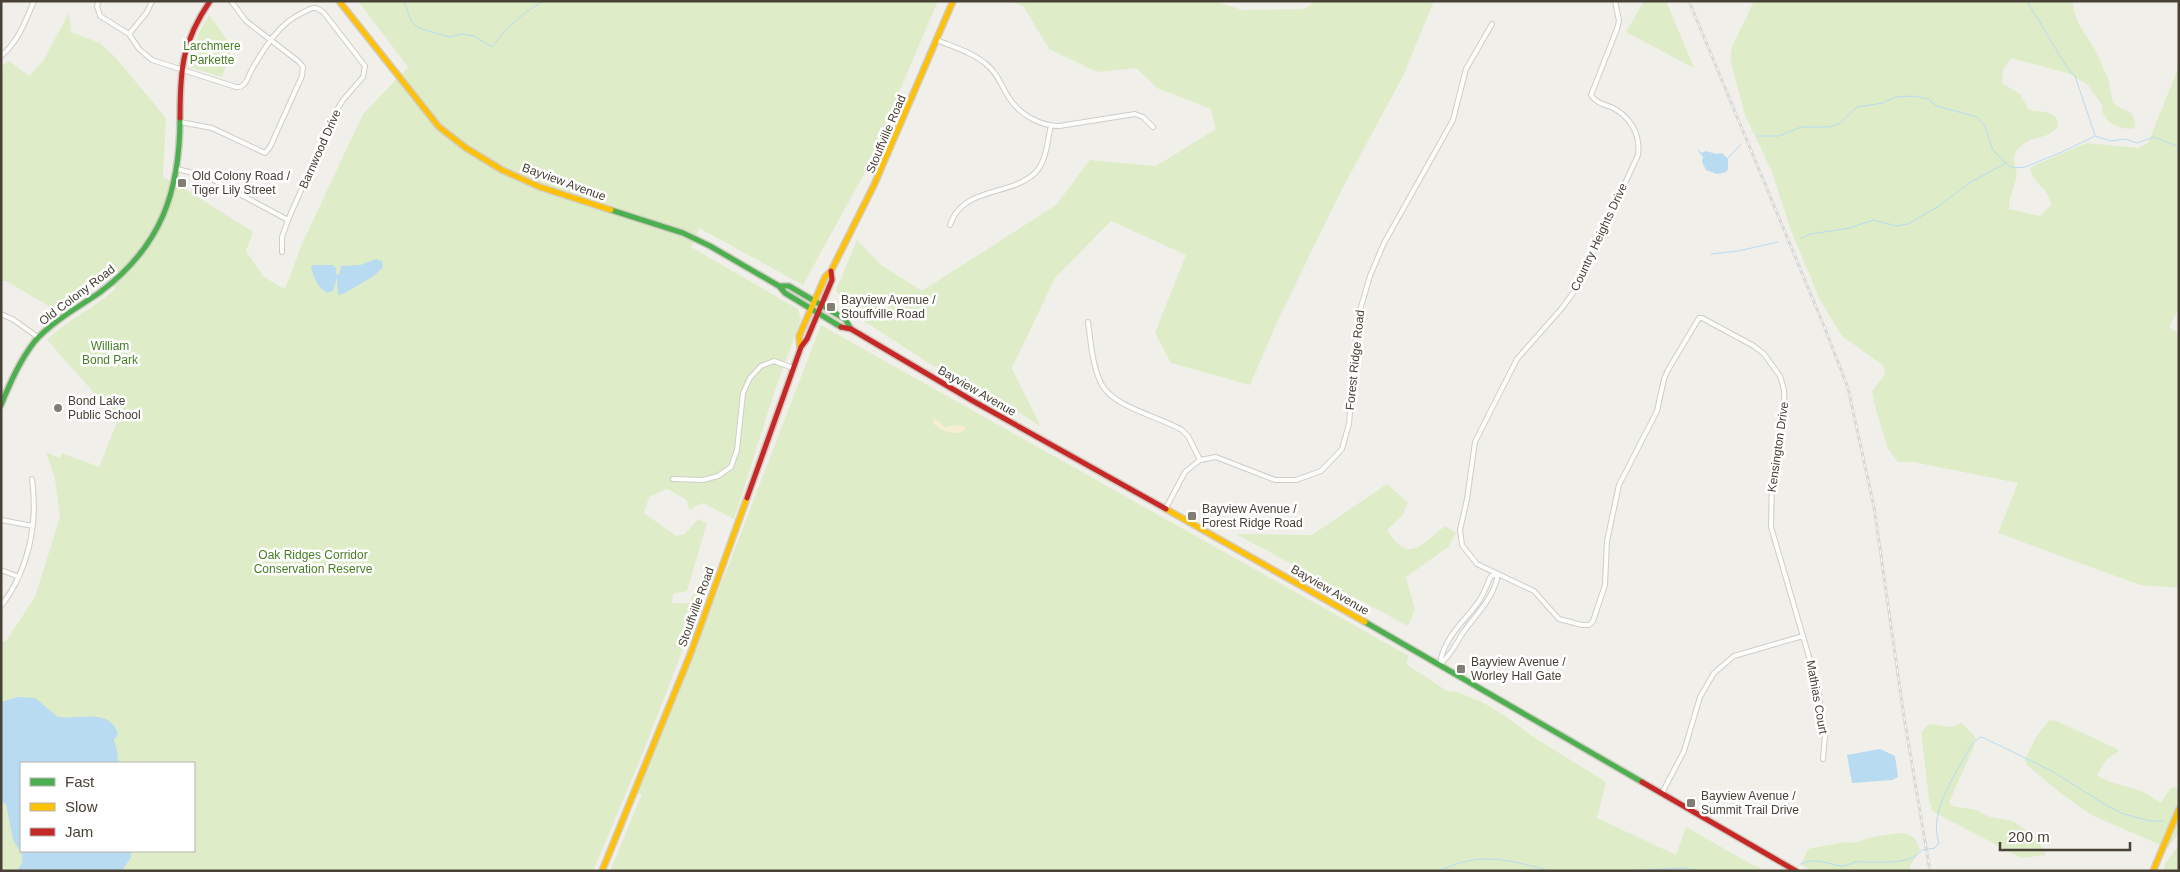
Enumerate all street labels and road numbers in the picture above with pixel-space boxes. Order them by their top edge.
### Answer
street label: Stouffville Road [863,93,909,175]
street label: Barnwood Drive [296,107,344,191]
street label: Bayview Avenue [520,160,608,204]
street label: Country Heights Drive [1568,181,1630,293]
street label: Old Colony Road [36,262,118,328]
street label: Forest Ridge Road [1343,309,1367,411]
street label: Bayview Avenue [935,363,1019,419]
street label: Kensington Drive [1765,400,1791,493]
street label: Bayview Avenue [1288,562,1372,618]
street label: Stouffville Road [675,565,717,649]
street label: Mathias Court [1804,659,1830,736]

